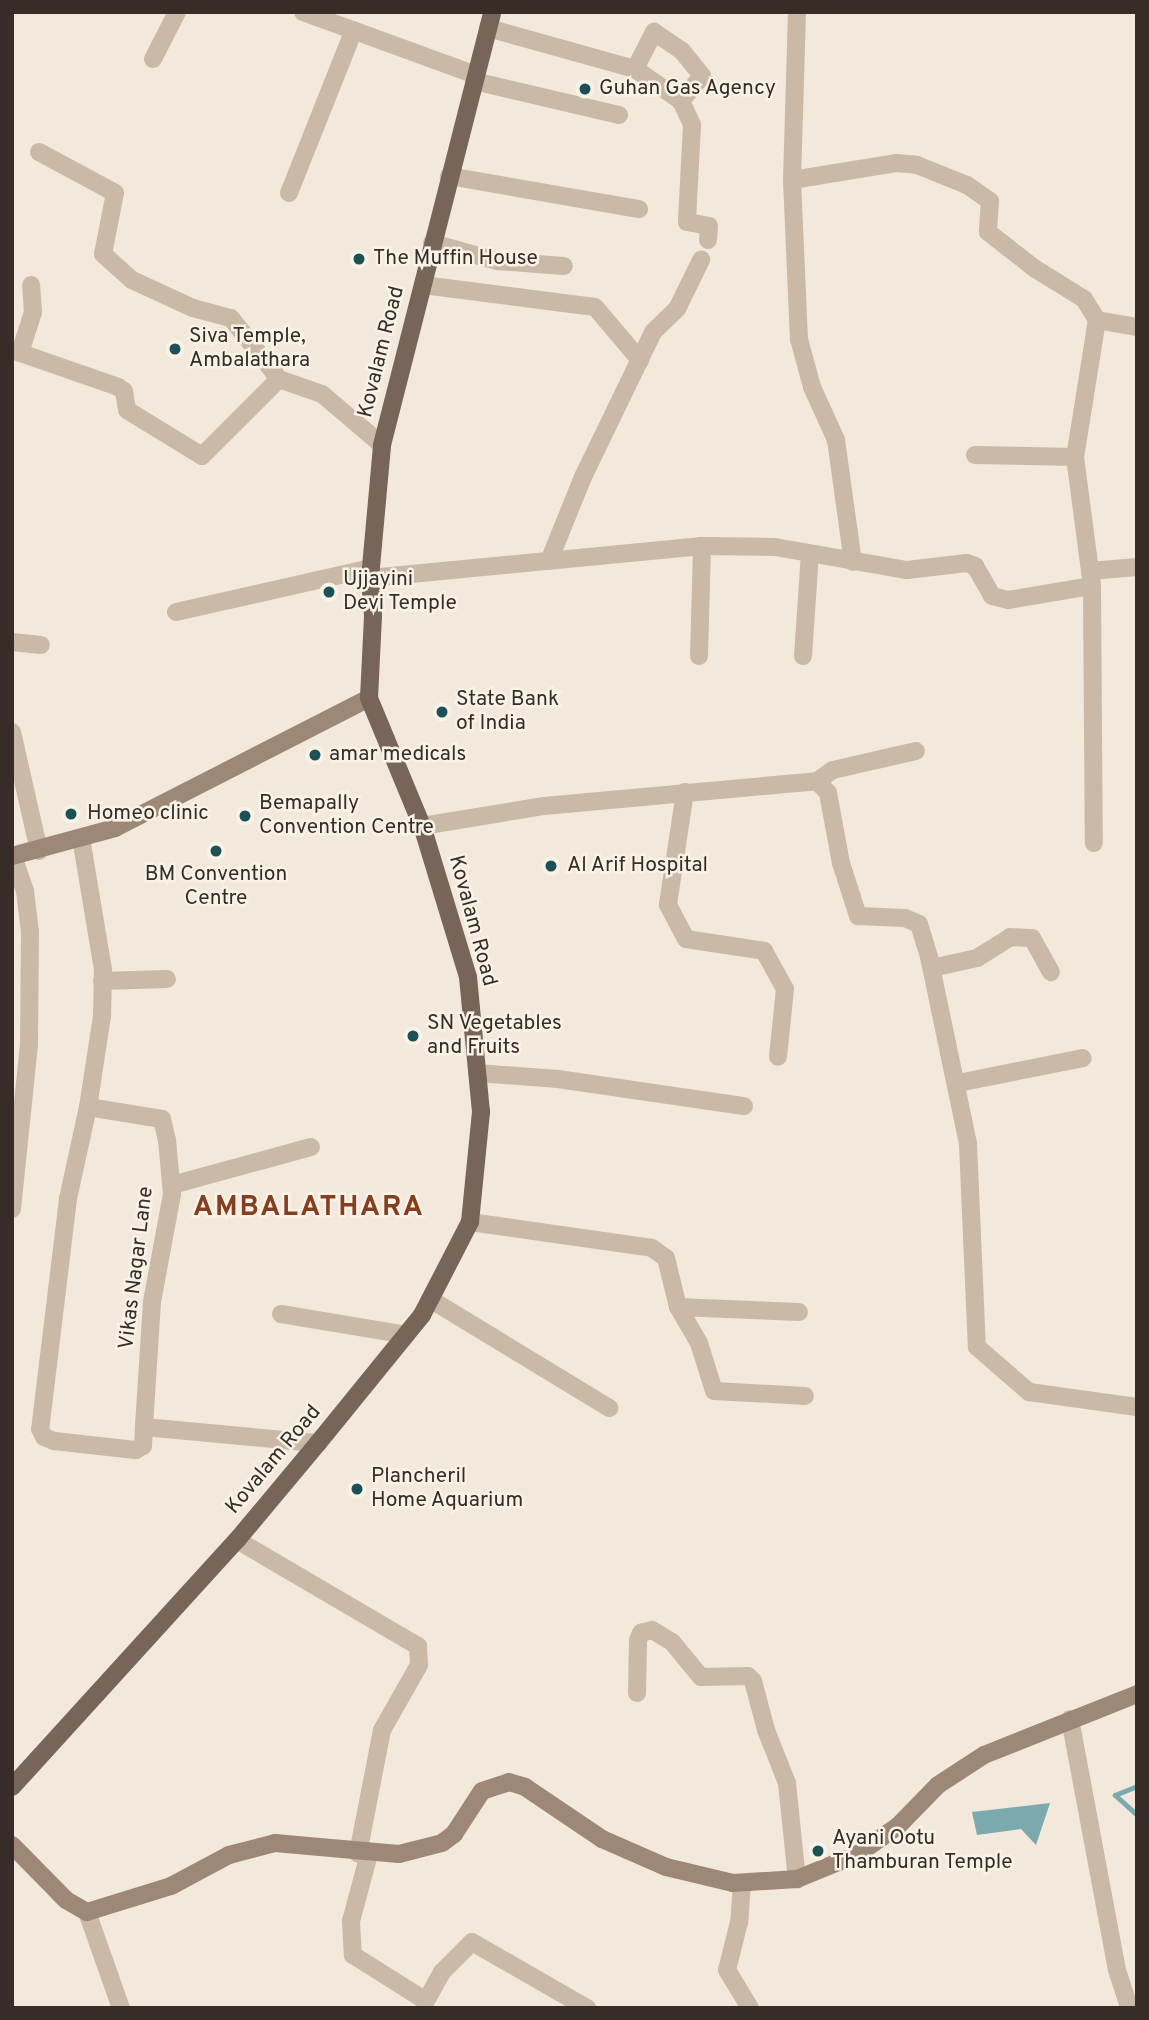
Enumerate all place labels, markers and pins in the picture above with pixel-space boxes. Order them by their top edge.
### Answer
place label: Guhan Gas Agency [599,76,777,102]
marker: Guhan Gas Agency [577,81,593,97]
place label: The Muffin House [373,246,538,272]
marker: The Muffin House [351,251,367,267]
place label: Siva Temple, Ambalathara [189,324,310,374]
marker: Siva Temple, Ambalathara [167,341,183,357]
place label: Ujjayini Devi Temple [343,567,458,617]
marker: Ujjayini Devi Temple [321,584,337,600]
place label: State Bank of India [456,687,559,737]
marker: State Bank of India [434,704,450,720]
place label: amar medicals [329,742,466,768]
marker: amar medicals [307,747,323,763]
place label: Bemapally Convention Centre [259,791,434,841]
place label: Homeo clinic [87,801,209,827]
marker: Homeo clinic [61,804,81,824]
marker: Bemapally Convention Centre [237,808,253,824]
marker: BM Convention Centre [208,843,224,859]
place label: Al Arif Hospital [567,853,709,879]
marker: Al Arif Hospital [541,856,561,876]
place label: BM Convention Centre [145,862,287,912]
place label: SN Vegetables and Fruits [427,1011,563,1061]
marker: SN Vegetables and Fruits [405,1028,421,1044]
place label: Plancheril Home Aquarium [371,1464,524,1514]
marker: Plancheril Home Aquarium [349,1481,365,1497]
place label: Ayani Ootu Thamburan Temple [832,1826,1013,1876]
marker: Ayani Ootu Thamburan Temple [810,1843,826,1859]

